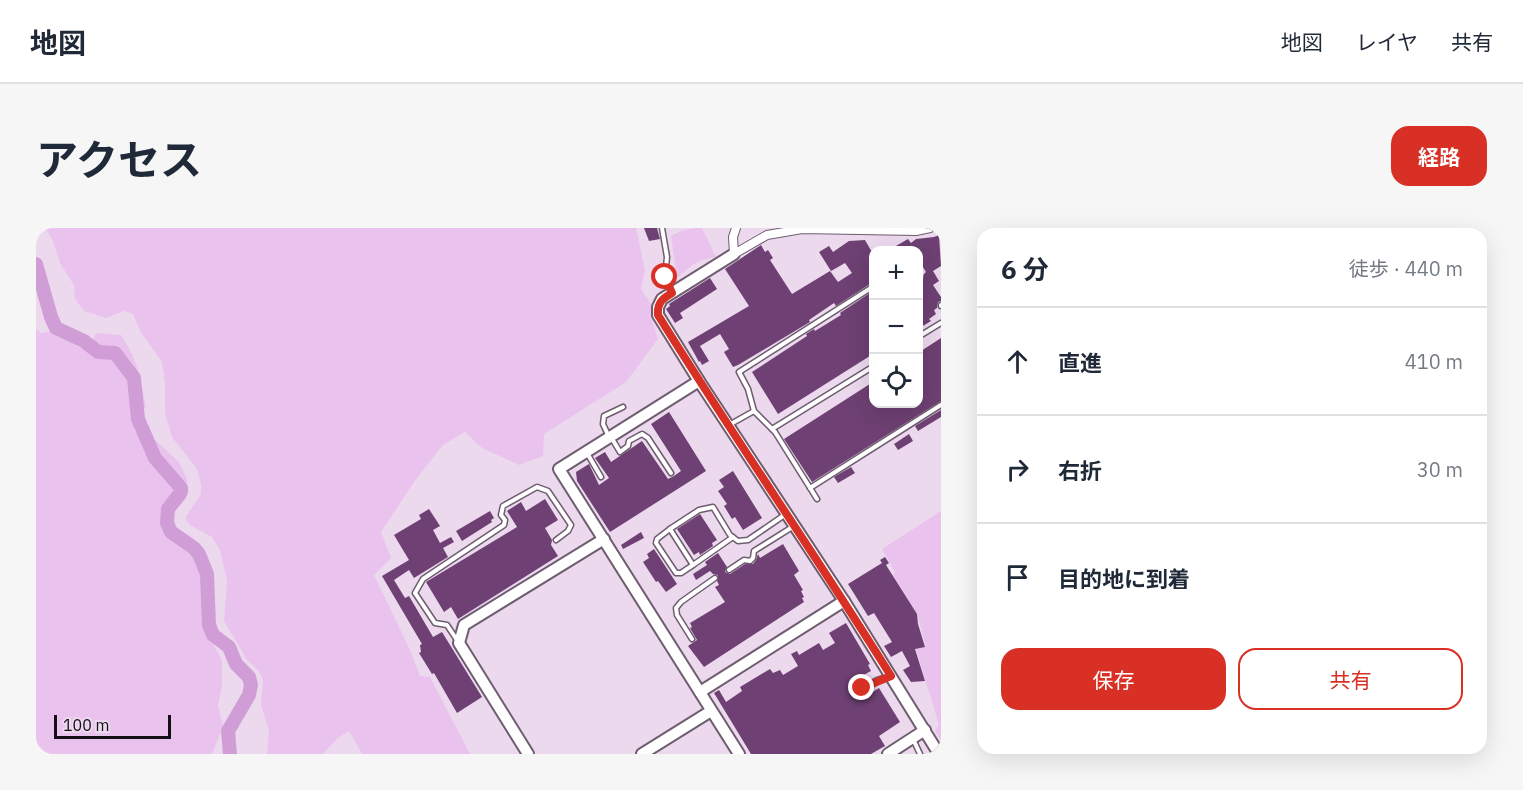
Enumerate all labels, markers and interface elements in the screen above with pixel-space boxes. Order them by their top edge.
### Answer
text: 地図 [30,24,86,61]
text: 地図 [1281,28,1323,56]
text: レイヤ [1356,28,1418,56]
text: 共有 [1451,28,1493,56]
button: 経路 [1391,126,1487,186]
text: アクセス [36,132,202,187]
map controls [869,246,923,408]
button: + [869,246,923,300]
text: 6 分 [1001,252,1049,286]
text: 徒歩 · 440 m [1349,255,1463,282]
route start [651,263,677,289]
button: − [869,300,923,354]
icon: ahead [1001,345,1034,378]
text: 直進 [1058,348,1102,377]
text: 410 m [1405,348,1463,375]
button: locate [869,354,923,408]
icon: right [1001,453,1034,486]
text: 右折 [1058,456,1102,485]
text: 30 m [1417,456,1463,483]
icon: arrive [1001,561,1034,594]
text: 目的地に到着 [1058,564,1190,593]
button: 保存 [1001,648,1226,710]
button: 共有 [1238,648,1463,710]
route end [848,674,874,700]
scale bar [54,712,171,739]
text: 100 m [63,715,110,735]

